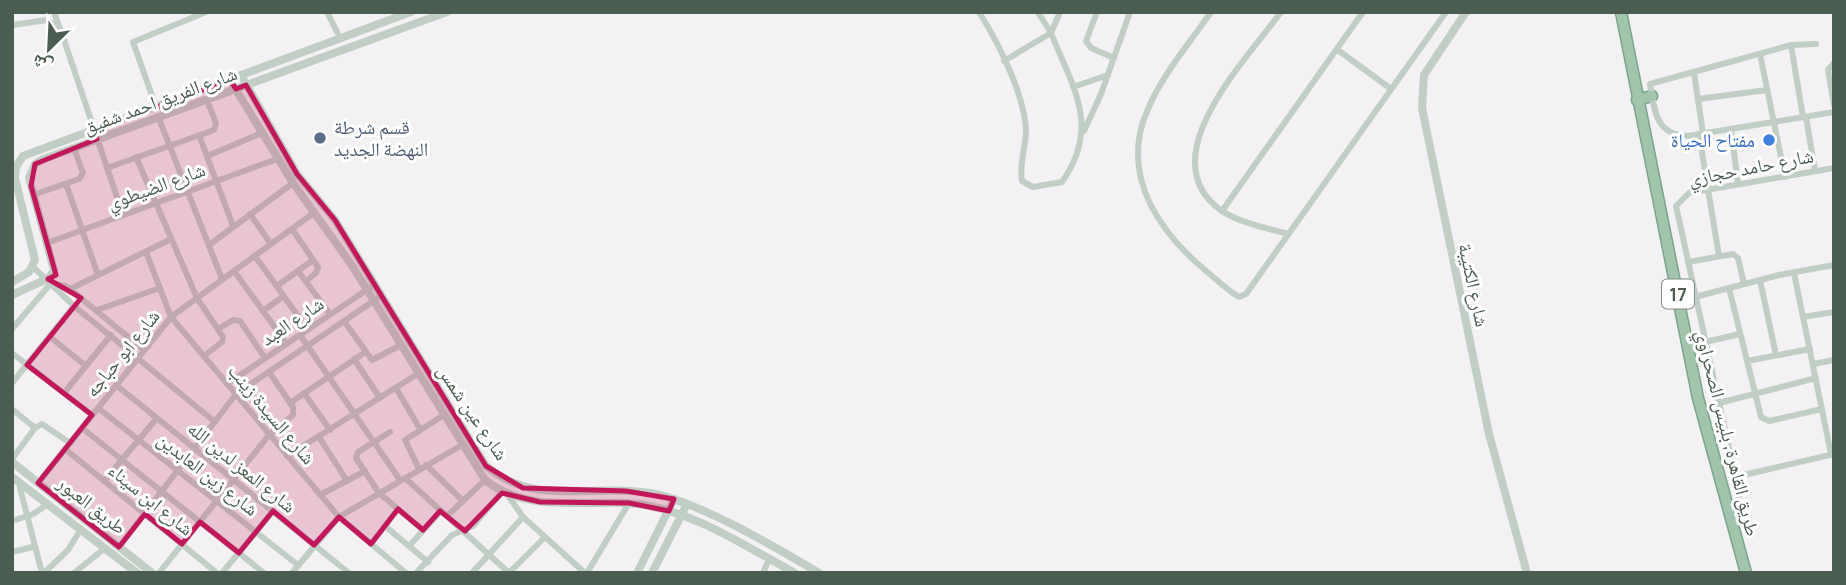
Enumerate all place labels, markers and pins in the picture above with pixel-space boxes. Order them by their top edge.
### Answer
place label: قسم شرطة النهضة الجديد [334,114,428,162]
place label: مفتاح الحياة [1671,127,1755,153]
marker: قسم شرطة النهضة الجديد [312,130,328,146]
marker: مفتاح الحياة [1761,132,1777,148]

